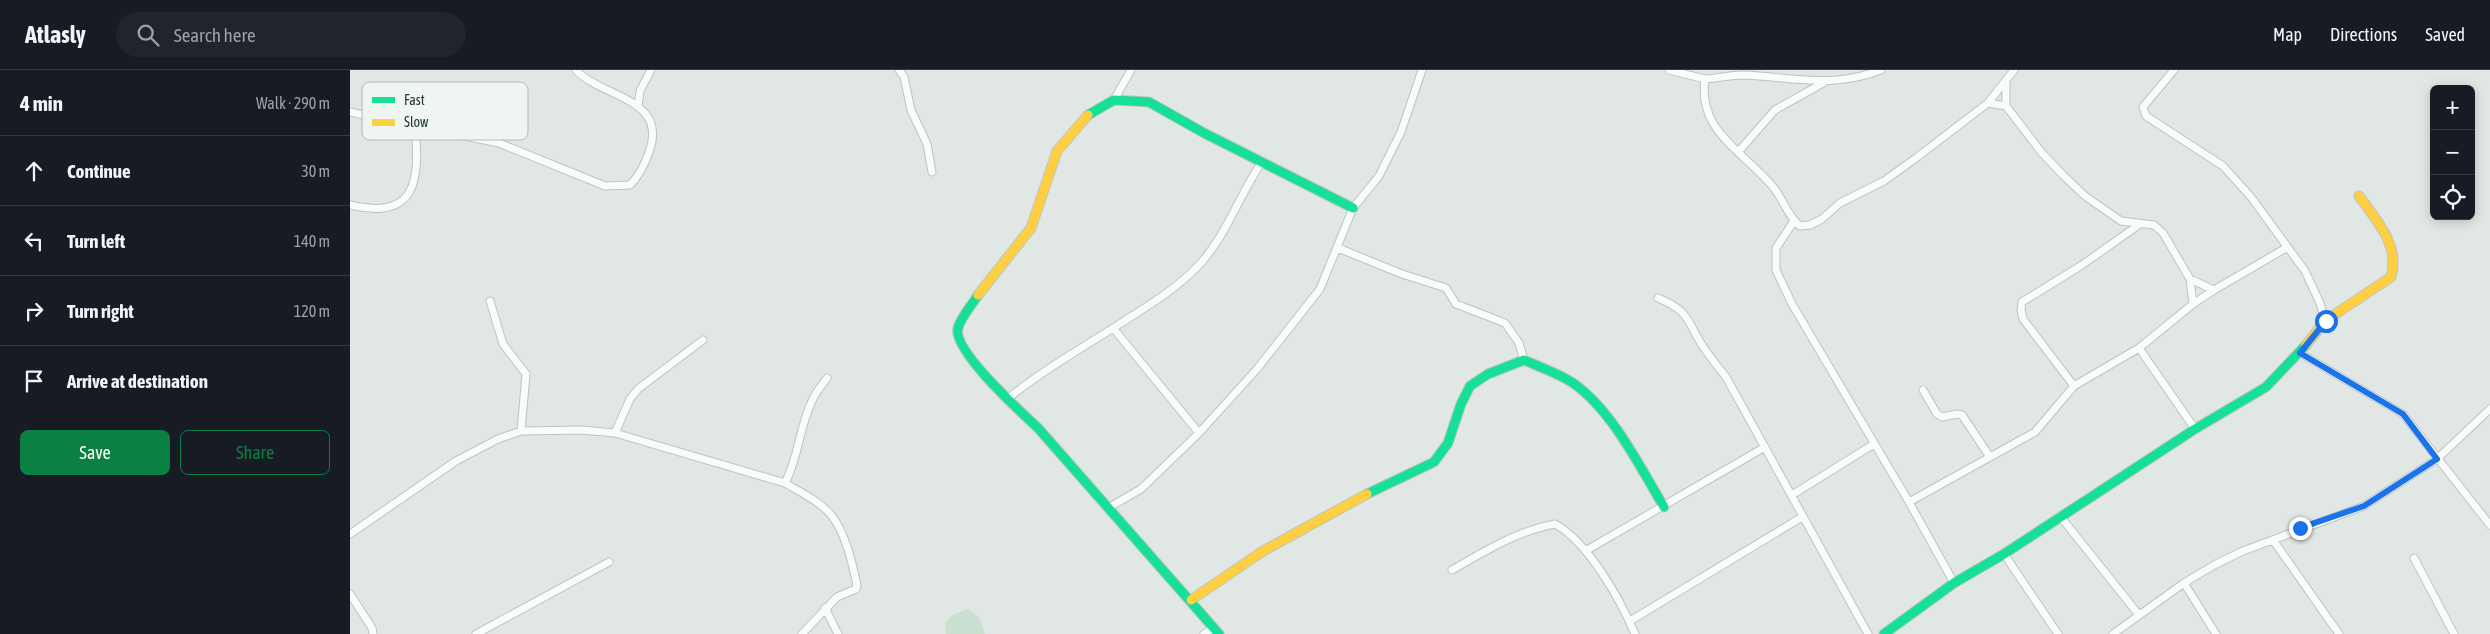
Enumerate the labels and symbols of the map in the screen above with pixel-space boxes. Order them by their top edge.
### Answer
legend [362,82,528,140]
text: Fast [404,92,425,108]
text: Slow [404,114,429,130]
route start [2315,310,2338,333]
route end [2289,517,2312,540]

